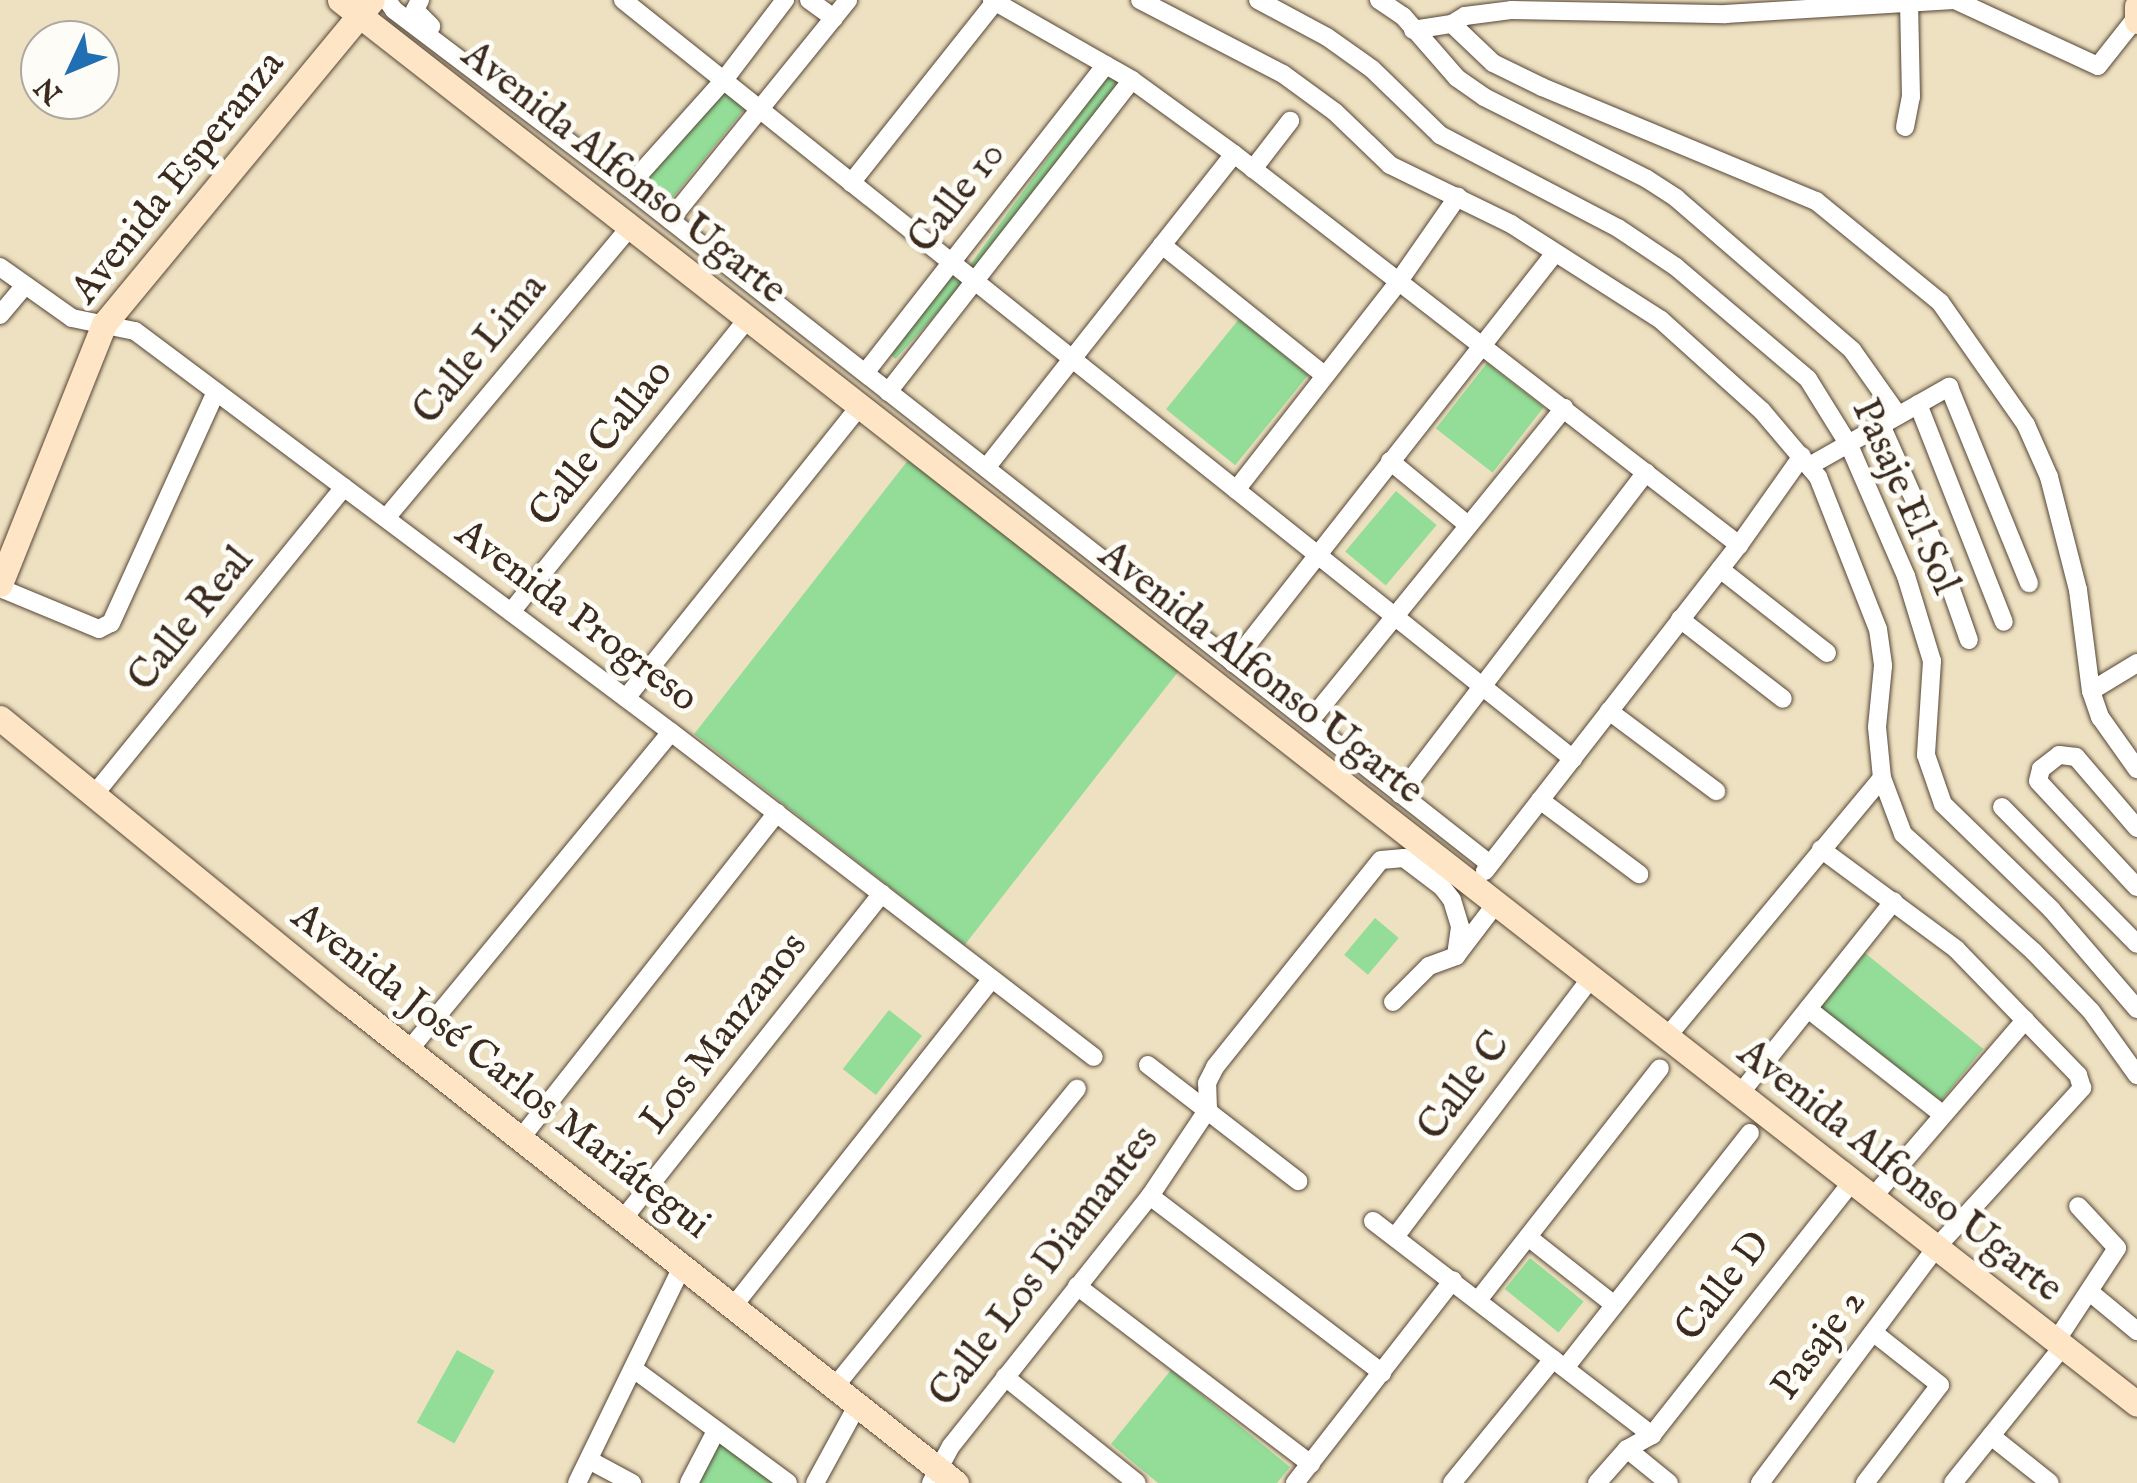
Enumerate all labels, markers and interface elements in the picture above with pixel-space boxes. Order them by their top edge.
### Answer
north arrow [20,20,120,120]
street label: Avenida Alfonso Ugarte [451,32,795,316]
street label: Avenida Esperanza [62,42,296,314]
text: N [28,69,71,111]
street label: Calle 10 [899,132,1017,264]
street label: Calle Lima [404,265,558,435]
street label: Calle Callao [520,351,684,537]
street label: Pasaje El Sol [1840,392,1968,602]
street label: Avenida Progreso [445,510,707,724]
street label: Avenida Alfonso Ugarte [1088,532,1432,816]
street label: Calle Real [119,538,265,702]
street label: Avenida José Carlos Mariátegui [281,894,719,1250]
street label: Los Manzanos [632,924,818,1144]
street label: Calle C [1409,1023,1521,1151]
street label: Avenida Alfonso Ugarte [1727,1030,2071,1314]
street label: Calle Los Diamantes [920,1117,1170,1417]
street label: Calle D [1666,1222,1782,1352]
street label: Pasaje 2 [1763,1280,1877,1410]

